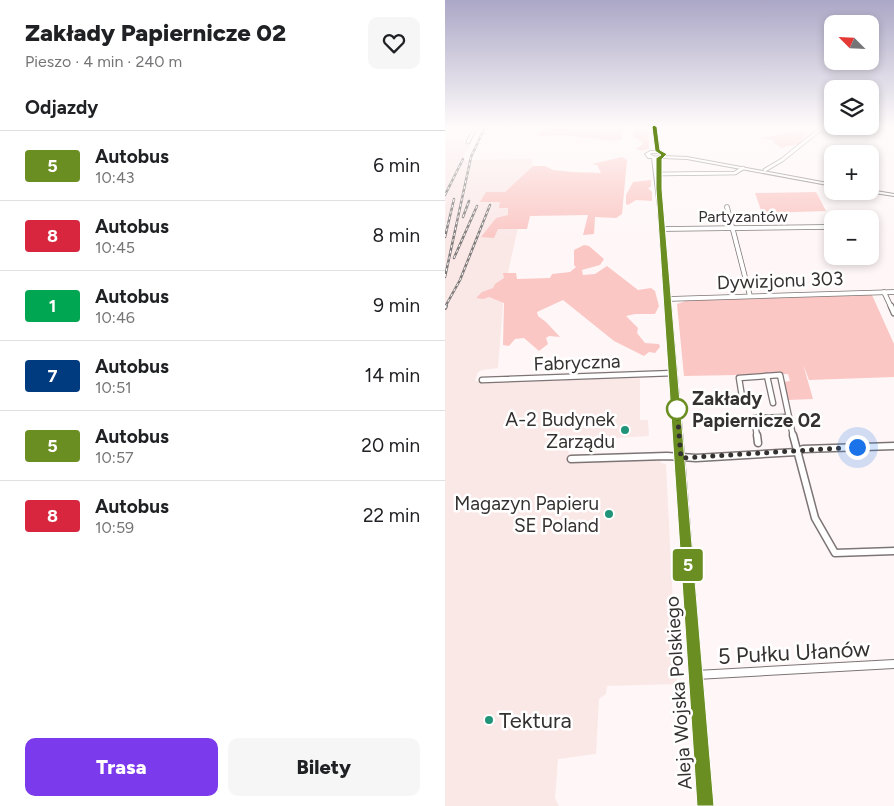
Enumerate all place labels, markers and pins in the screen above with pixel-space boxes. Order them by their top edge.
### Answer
place label: Zakłady Papiernicze 02 [692,387,821,432]
marker: Zakłady Papiernicze 02 [666,398,688,420]
place label: A-2 Budynek Zarządu [505,408,616,453]
marker: A-2 Budynek Zarządu [619,424,631,436]
place label: Magazyn Papieru SE Poland [454,492,599,537]
marker: Magazyn Papieru SE Poland [603,508,615,520]
place label: Tektura [499,707,572,734]
marker: Tektura [483,714,495,726]

